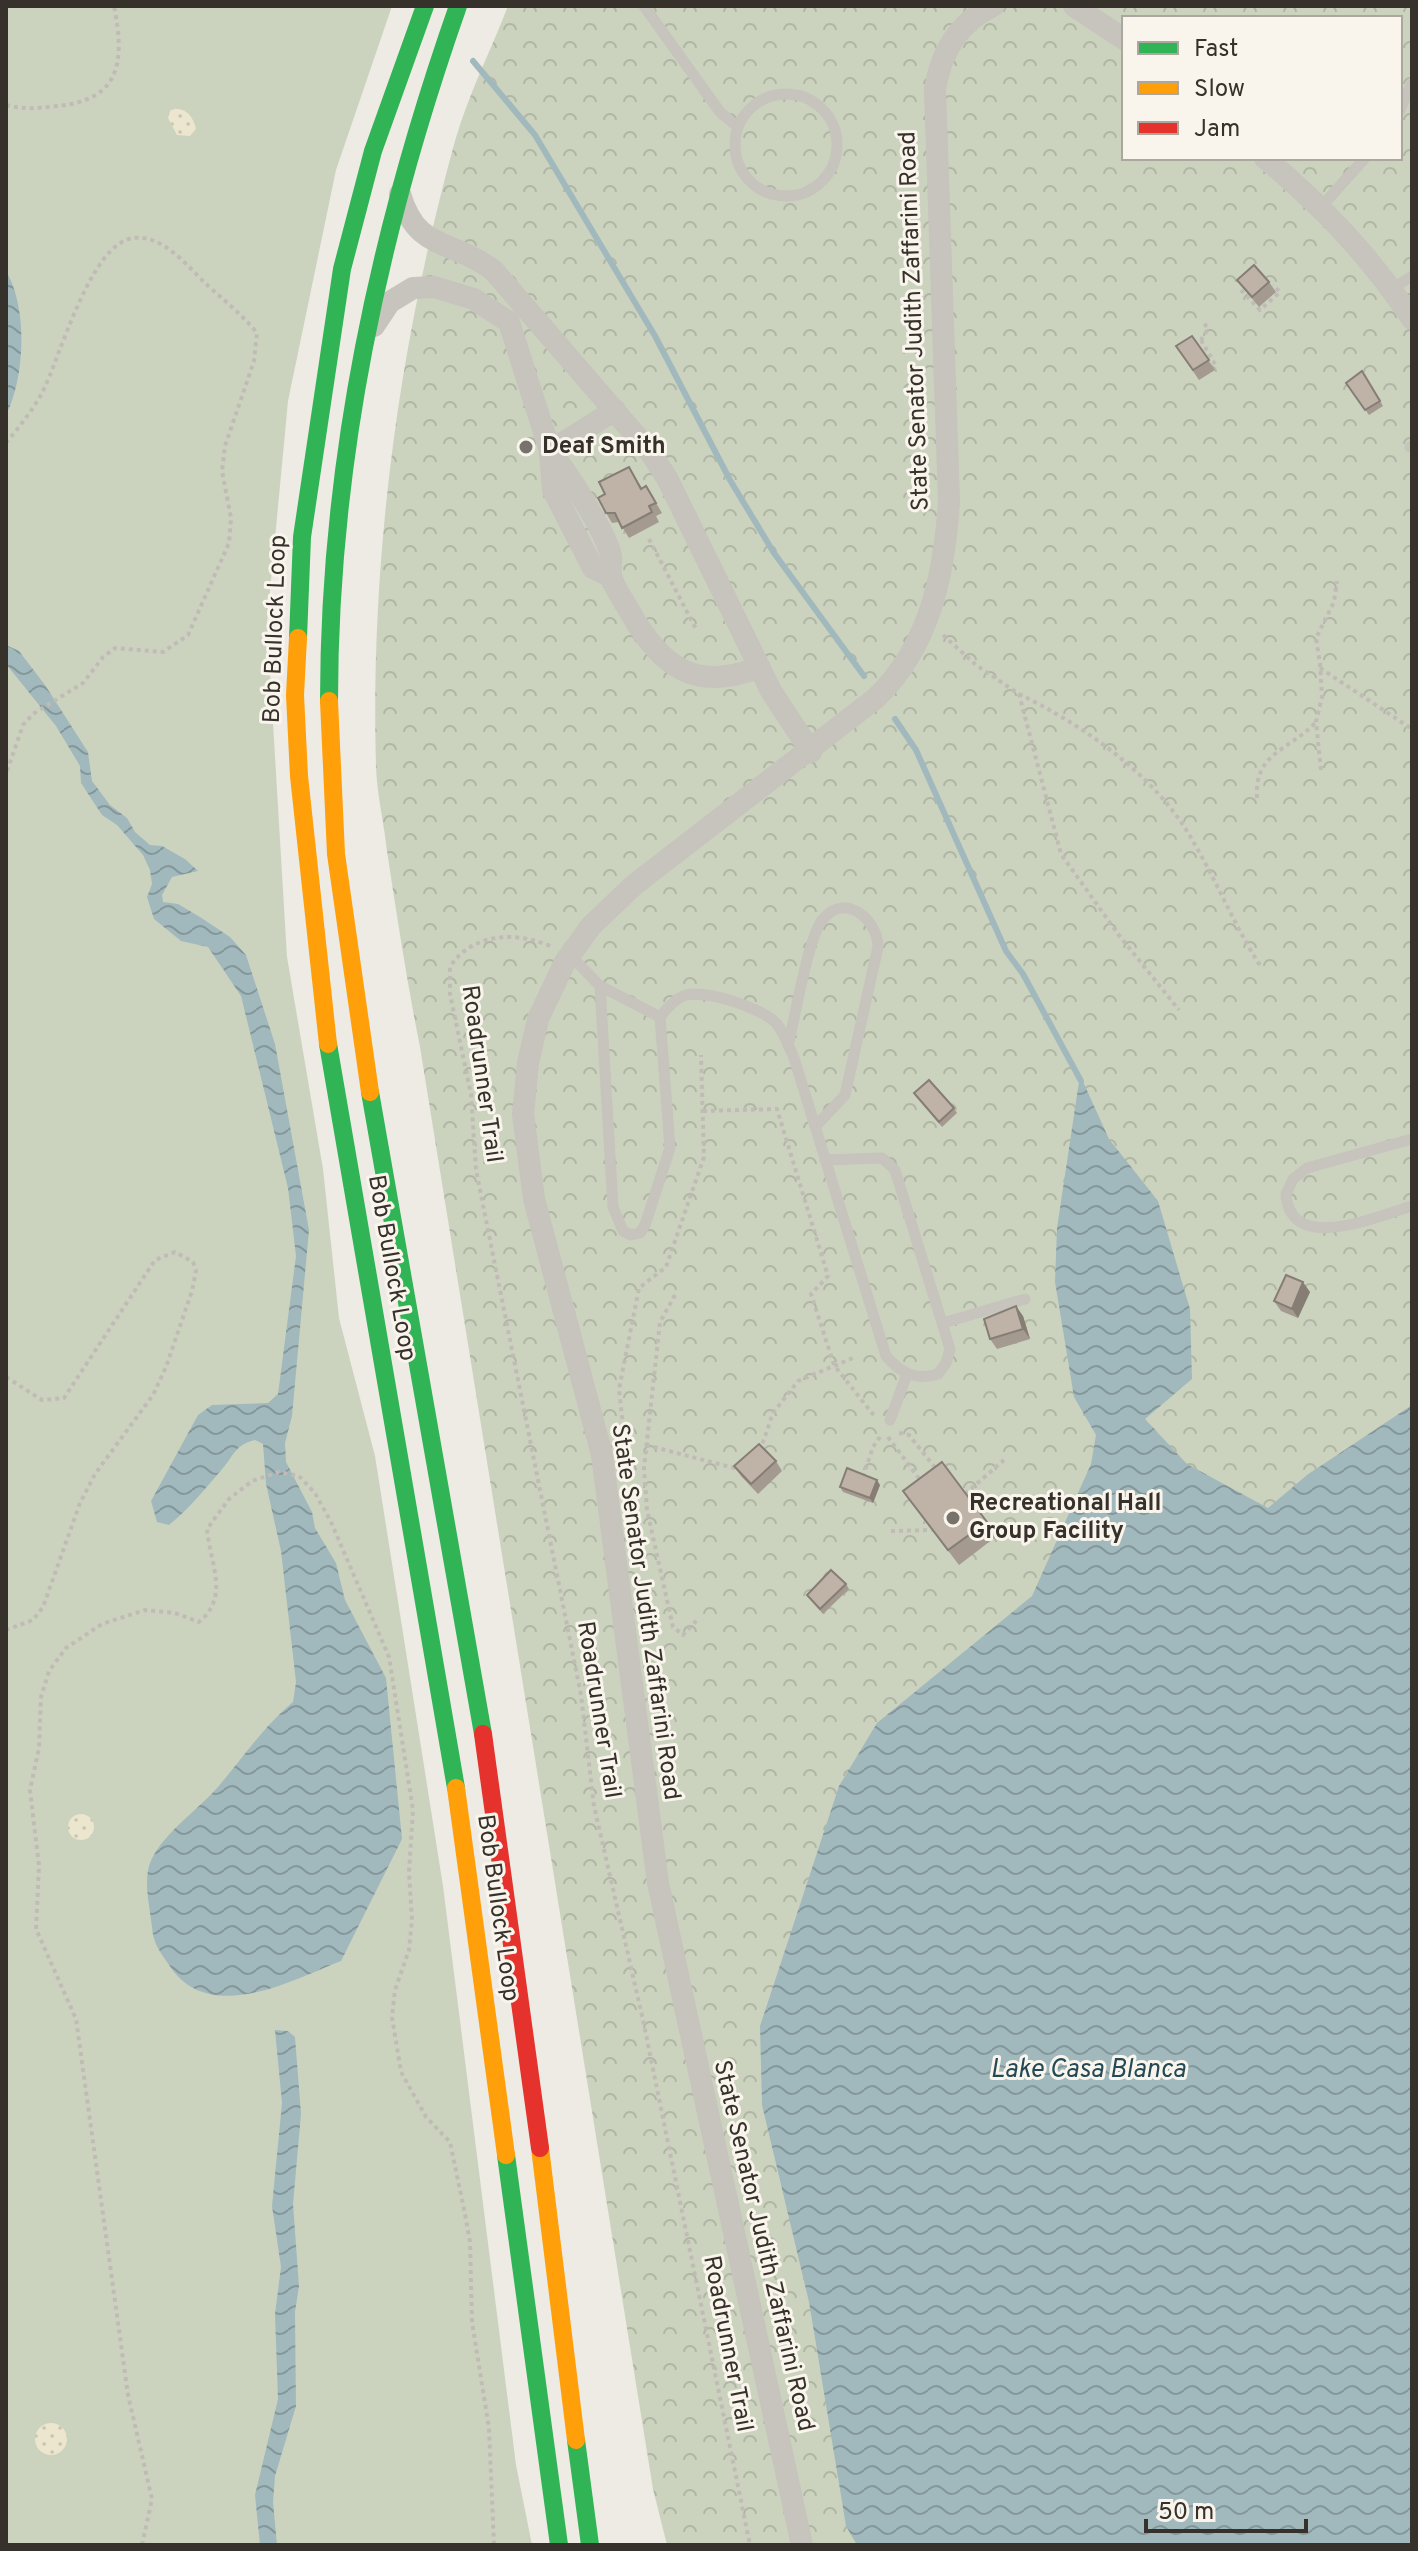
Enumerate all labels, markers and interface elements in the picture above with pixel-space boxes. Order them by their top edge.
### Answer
legend [1122,16,1402,160]
text: Fast [1194,35,1238,65]
text: Slow [1194,75,1245,105]
text: Jam [1194,115,1240,145]
street label: State Senator Judith Zaffarini Road [893,131,937,511]
place label: Deaf Smith [542,432,666,462]
marker: Deaf Smith [517,438,535,456]
street label: Bob Bullock Loop [258,534,294,724]
street label: Roadrunner Trail [454,983,508,1165]
street label: Bob Bullock Loop [360,1173,422,1363]
street label: State Senator Judith Zaffarini Road [604,1422,686,1802]
place label: Recreational Hall Group Facility [969,1489,1162,1547]
marker: Recreational Hall Group Facility [944,1509,962,1527]
street label: Roadrunner Trail [569,1619,627,1801]
street label: Bob Bullock Loop [469,1813,525,2003]
water label: Lake Casa Blanca [990,2054,1186,2087]
street label: State Senator Judith Zaffarini Road [706,2058,820,2434]
street label: Roadrunner Trail [695,2253,759,2435]
scale bar [1146,2483,1306,2533]
text: 50 m [1158,2498,1214,2528]

